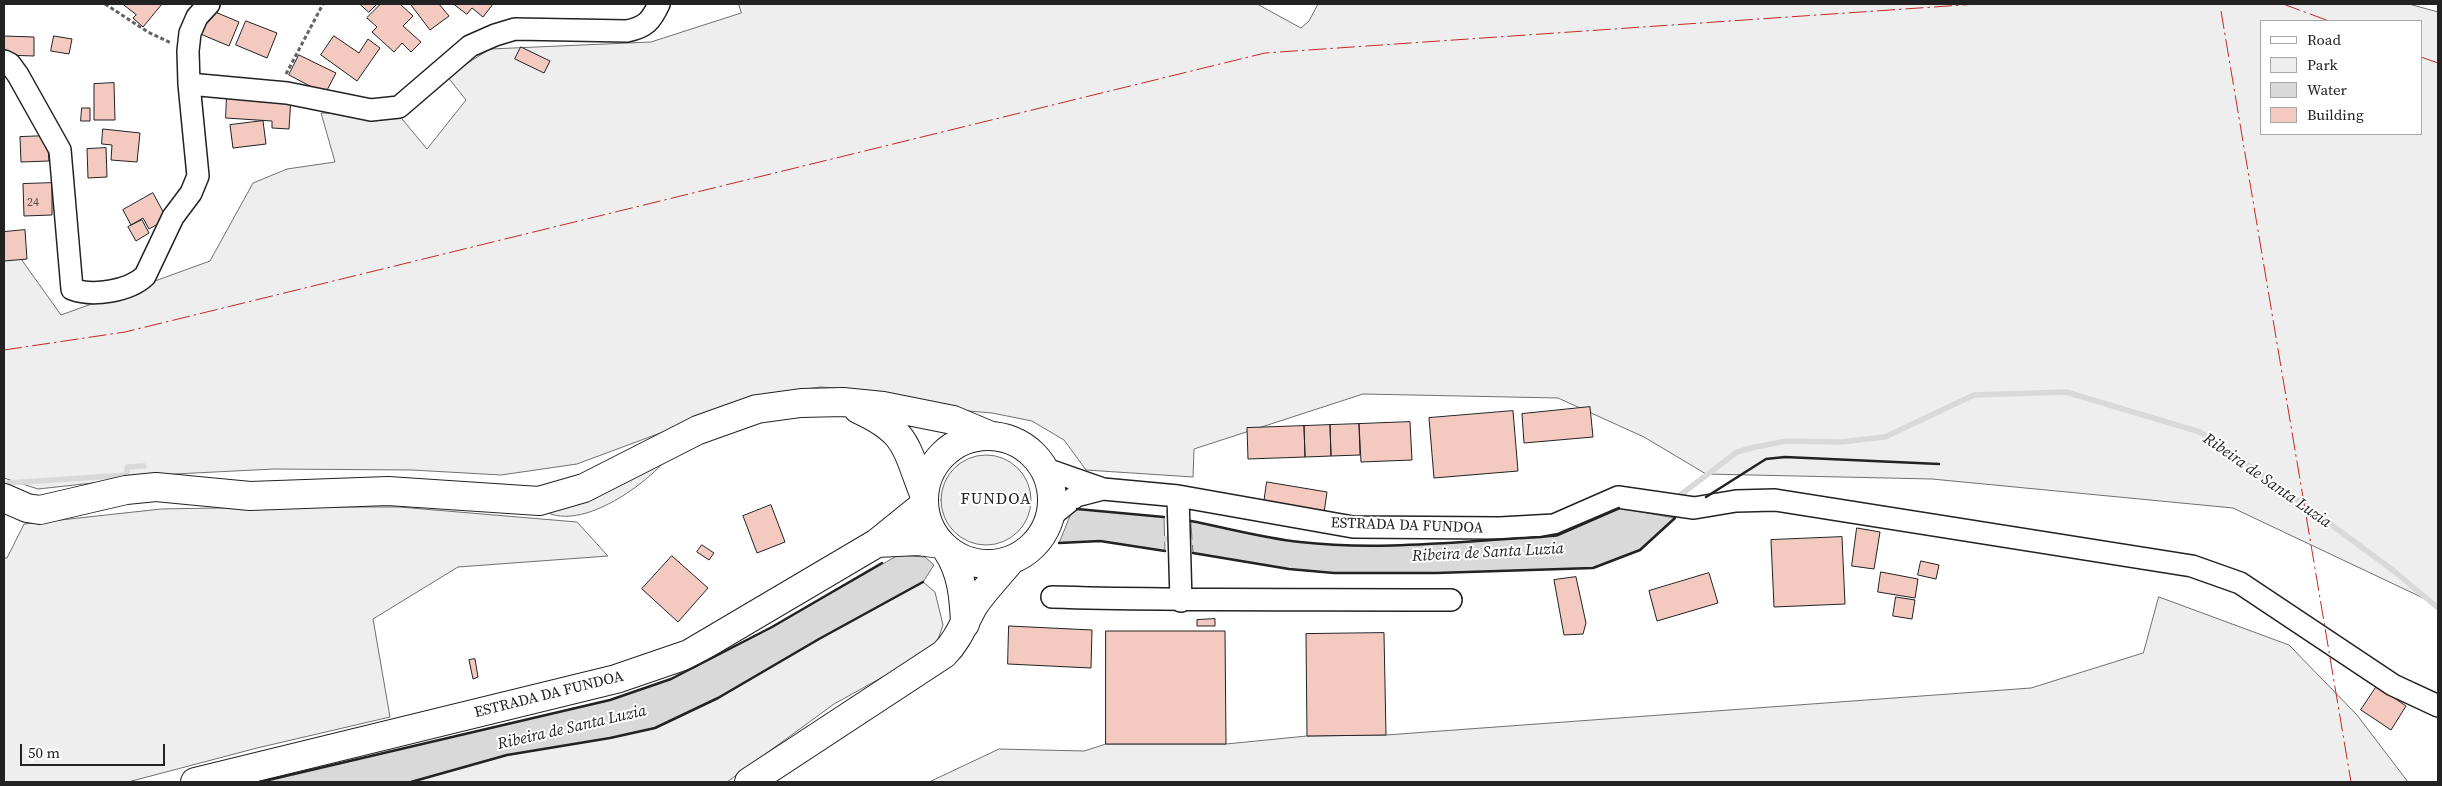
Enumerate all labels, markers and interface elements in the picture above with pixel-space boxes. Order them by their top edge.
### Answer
legend [2260,20,2422,135]
text: Road [2307,29,2341,50]
text: Park [2307,54,2338,75]
text: Water [2307,79,2347,100]
text: Building [2307,104,2364,125]
house number: 24 [27,196,39,210]
water label: Ribeira de Santa Luzia [2199,430,2335,532]
district label: FUNDOA [960,490,1032,510]
street label: ESTRADA DA FUNDOA [1330,514,1484,538]
water label: Ribeira de Santa Luzia [1412,539,1564,567]
street label: ESTRADA DA FUNDOA [473,668,625,722]
water label: Ribeira de Santa Luzia [496,702,648,754]
scale bar [22,734,168,766]
text: 50 m [28,742,60,763]

